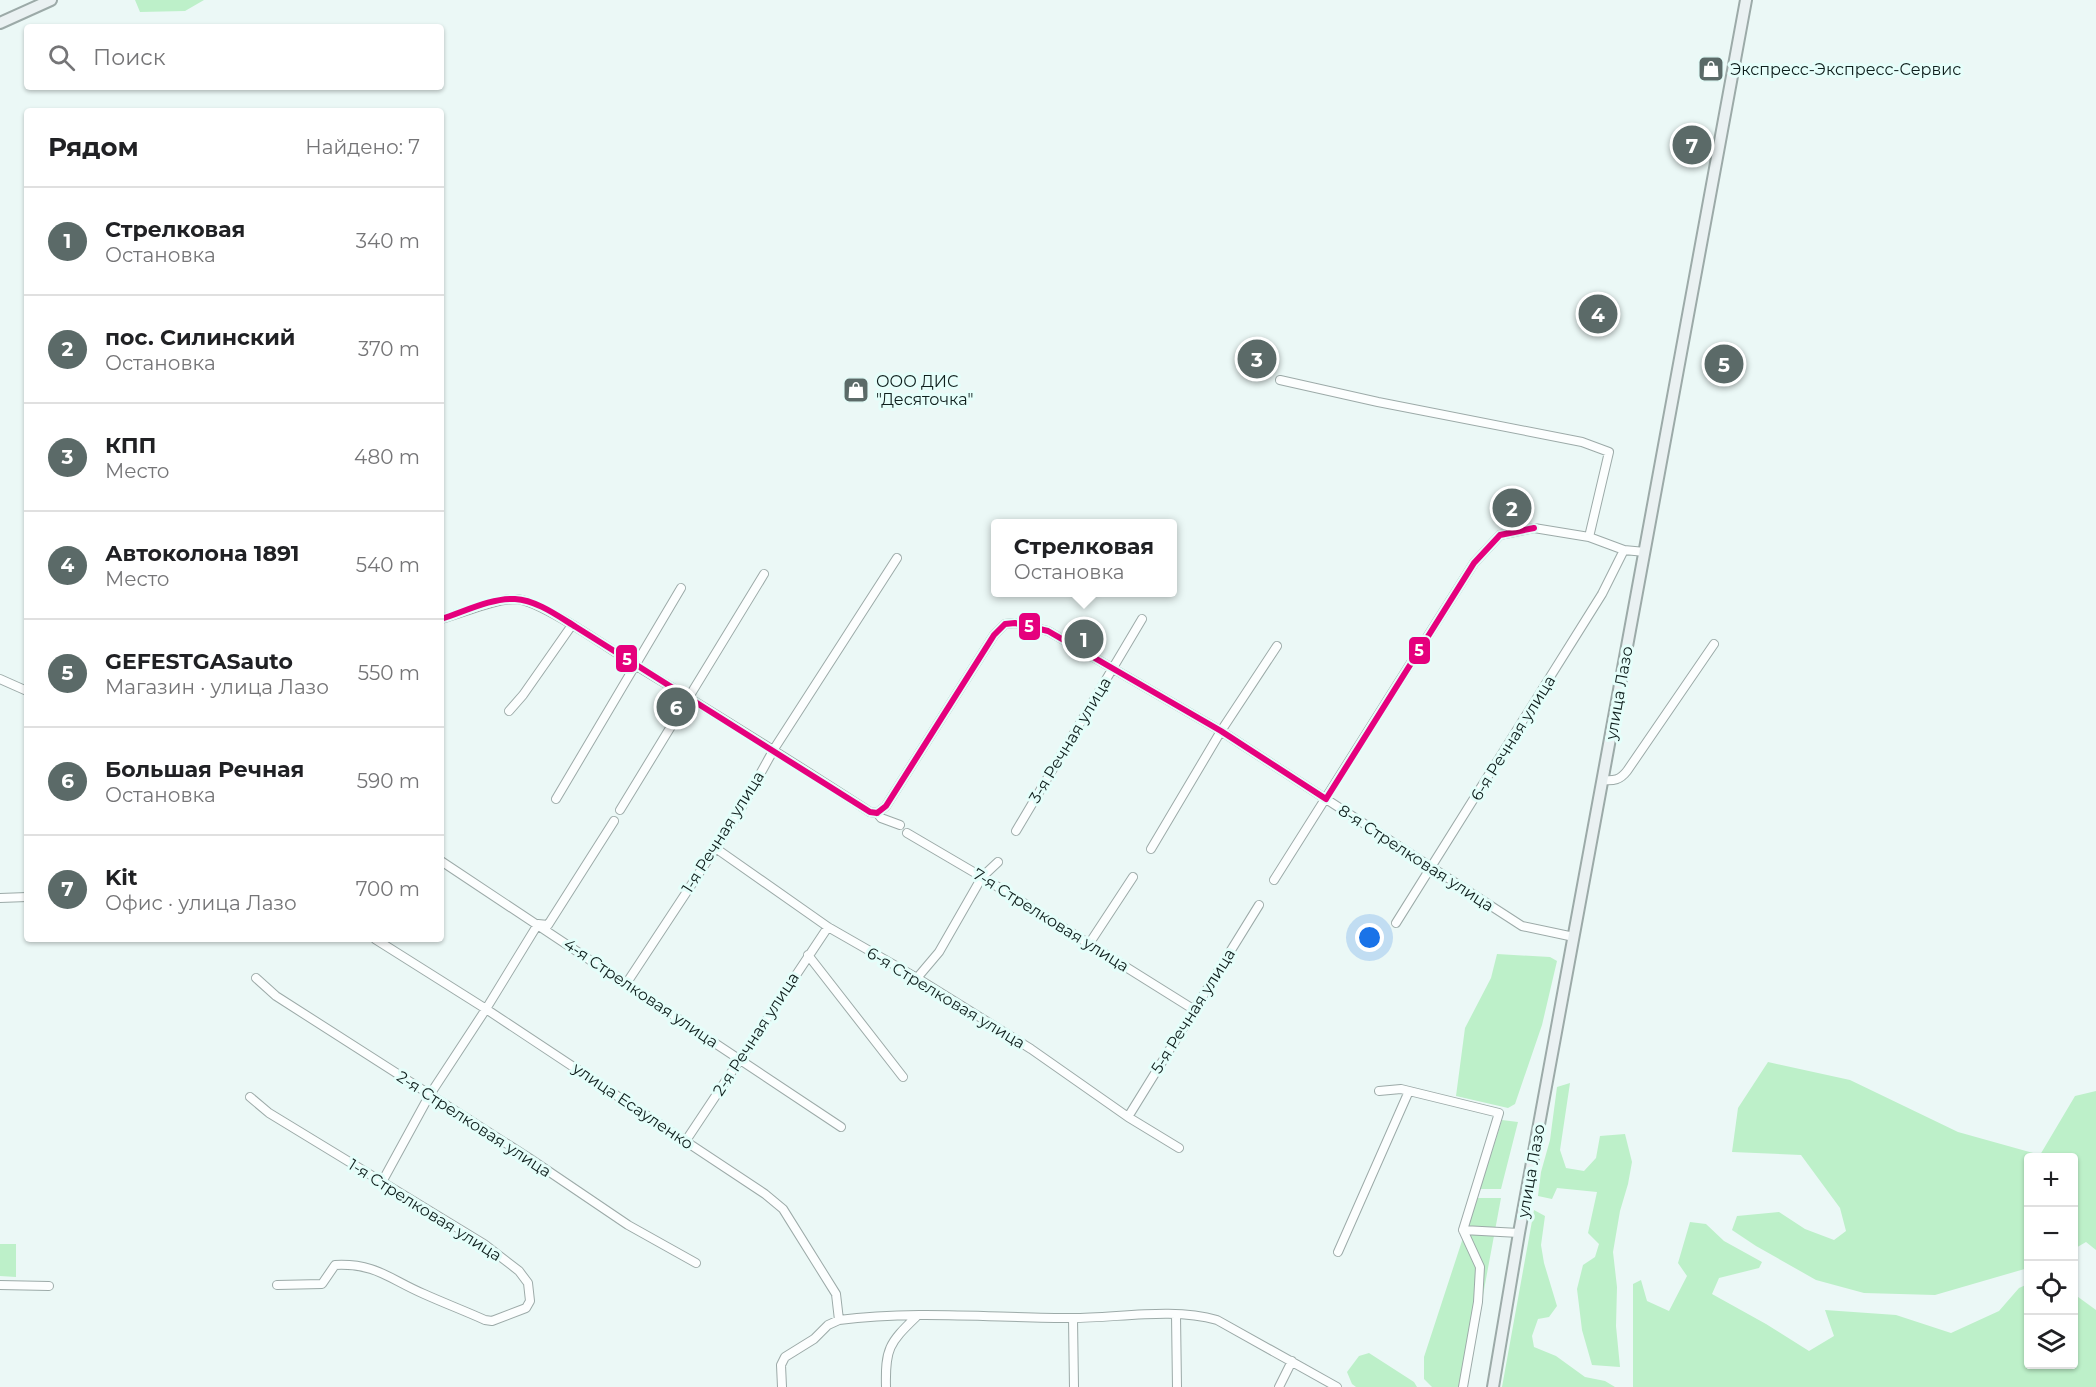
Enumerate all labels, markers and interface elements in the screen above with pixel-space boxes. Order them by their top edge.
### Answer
search box [24,24,444,90]
icon: search [45,41,78,74]
text: Поиск [93,44,165,71]
shop icon: Экспресс-Экспресс-Сервис [1696,54,1726,84]
place label: Экспресс-Экспресс-Сервис [1730,60,1961,79]
pin: 7 [1672,122,1712,168]
text: Рядом [48,131,139,163]
text: Найдено: 7 [305,135,420,159]
text: Стрелковая [105,216,245,243]
text: 1 [64,229,71,253]
text: 340 m [356,229,420,253]
text: Остановка [105,243,216,267]
pin: 4 [1578,292,1618,336]
text: пос. Силинский [105,324,295,351]
pin: 3 [1238,336,1276,382]
text: 2 [62,337,73,361]
text: 370 m [358,337,420,361]
pin: 5 [1704,342,1744,386]
text: Остановка [105,351,216,375]
place label: ООО ДИС "Десяточка" [876,372,973,409]
shop icon: ООО ДИС "Десяточка" [841,375,871,405]
text: КПП [105,432,156,459]
text: 3 [62,445,73,469]
text: 480 m [354,445,420,469]
text: Место [105,459,169,483]
pin: 2 [1492,486,1532,530]
popup [991,519,1177,597]
text: Стрелковая [1014,533,1154,560]
text: Автоколона 1891 [105,540,299,567]
text: 4 [61,553,74,577]
text: 540 m [356,553,420,577]
text: Остановка [1014,560,1125,584]
text: Место [105,567,169,591]
line badge: 5 [1018,612,1041,641]
pin: 1 [1064,616,1104,662]
text: 5 [1024,617,1034,636]
line badge: 5 [1408,636,1431,665]
text: 5 [1414,641,1424,660]
line badge: 5 [615,644,638,673]
street label: улица Лазо [1601,645,1637,742]
text: GEFESTGASauto [105,648,293,675]
text: 5 [622,650,632,669]
text: 5 [62,661,73,685]
text: 550 m [358,661,420,685]
street label: 6-я Речная улица [1467,672,1559,804]
street label: 3-я Речная улица [1025,674,1115,806]
text: Магазин · улица Лазо [105,675,329,699]
pin: 6 [656,684,696,730]
text: Большая Речная [105,756,304,783]
street label: 1-я Речная улица [678,768,768,896]
text: 6 [61,769,74,793]
text: 590 m [357,769,420,793]
text: Остановка [105,783,216,807]
street label: 8-я Стрелковая улица [1335,801,1497,915]
text: Kit [105,864,137,891]
street label: 7-я Стрелковая улица [970,864,1132,976]
text: 7 [61,877,74,901]
text: 700 m [356,877,420,901]
text: Офис · улица Лазо [105,891,297,915]
your location [1355,923,1384,952]
street label: 4-я Стрелковая улица [560,934,722,1052]
street label: 6-я Стрелковая улица [863,943,1029,1053]
street label: 5-я Речная улица [1147,945,1239,1077]
street label: 2-я Речная улица [709,969,803,1099]
street label: улица Есауленко [568,1058,697,1153]
street label: 2-я Стрелковая улица [393,1067,555,1181]
street label: улица Лазо [1513,1123,1549,1220]
map controls [2024,1153,2078,1369]
button: + [2024,1153,2078,1207]
street label: 1-я Стрелковая улица [345,1155,505,1265]
button: − [2024,1207,2078,1261]
button: locate [2024,1261,2078,1315]
button: layers [2024,1315,2078,1369]

